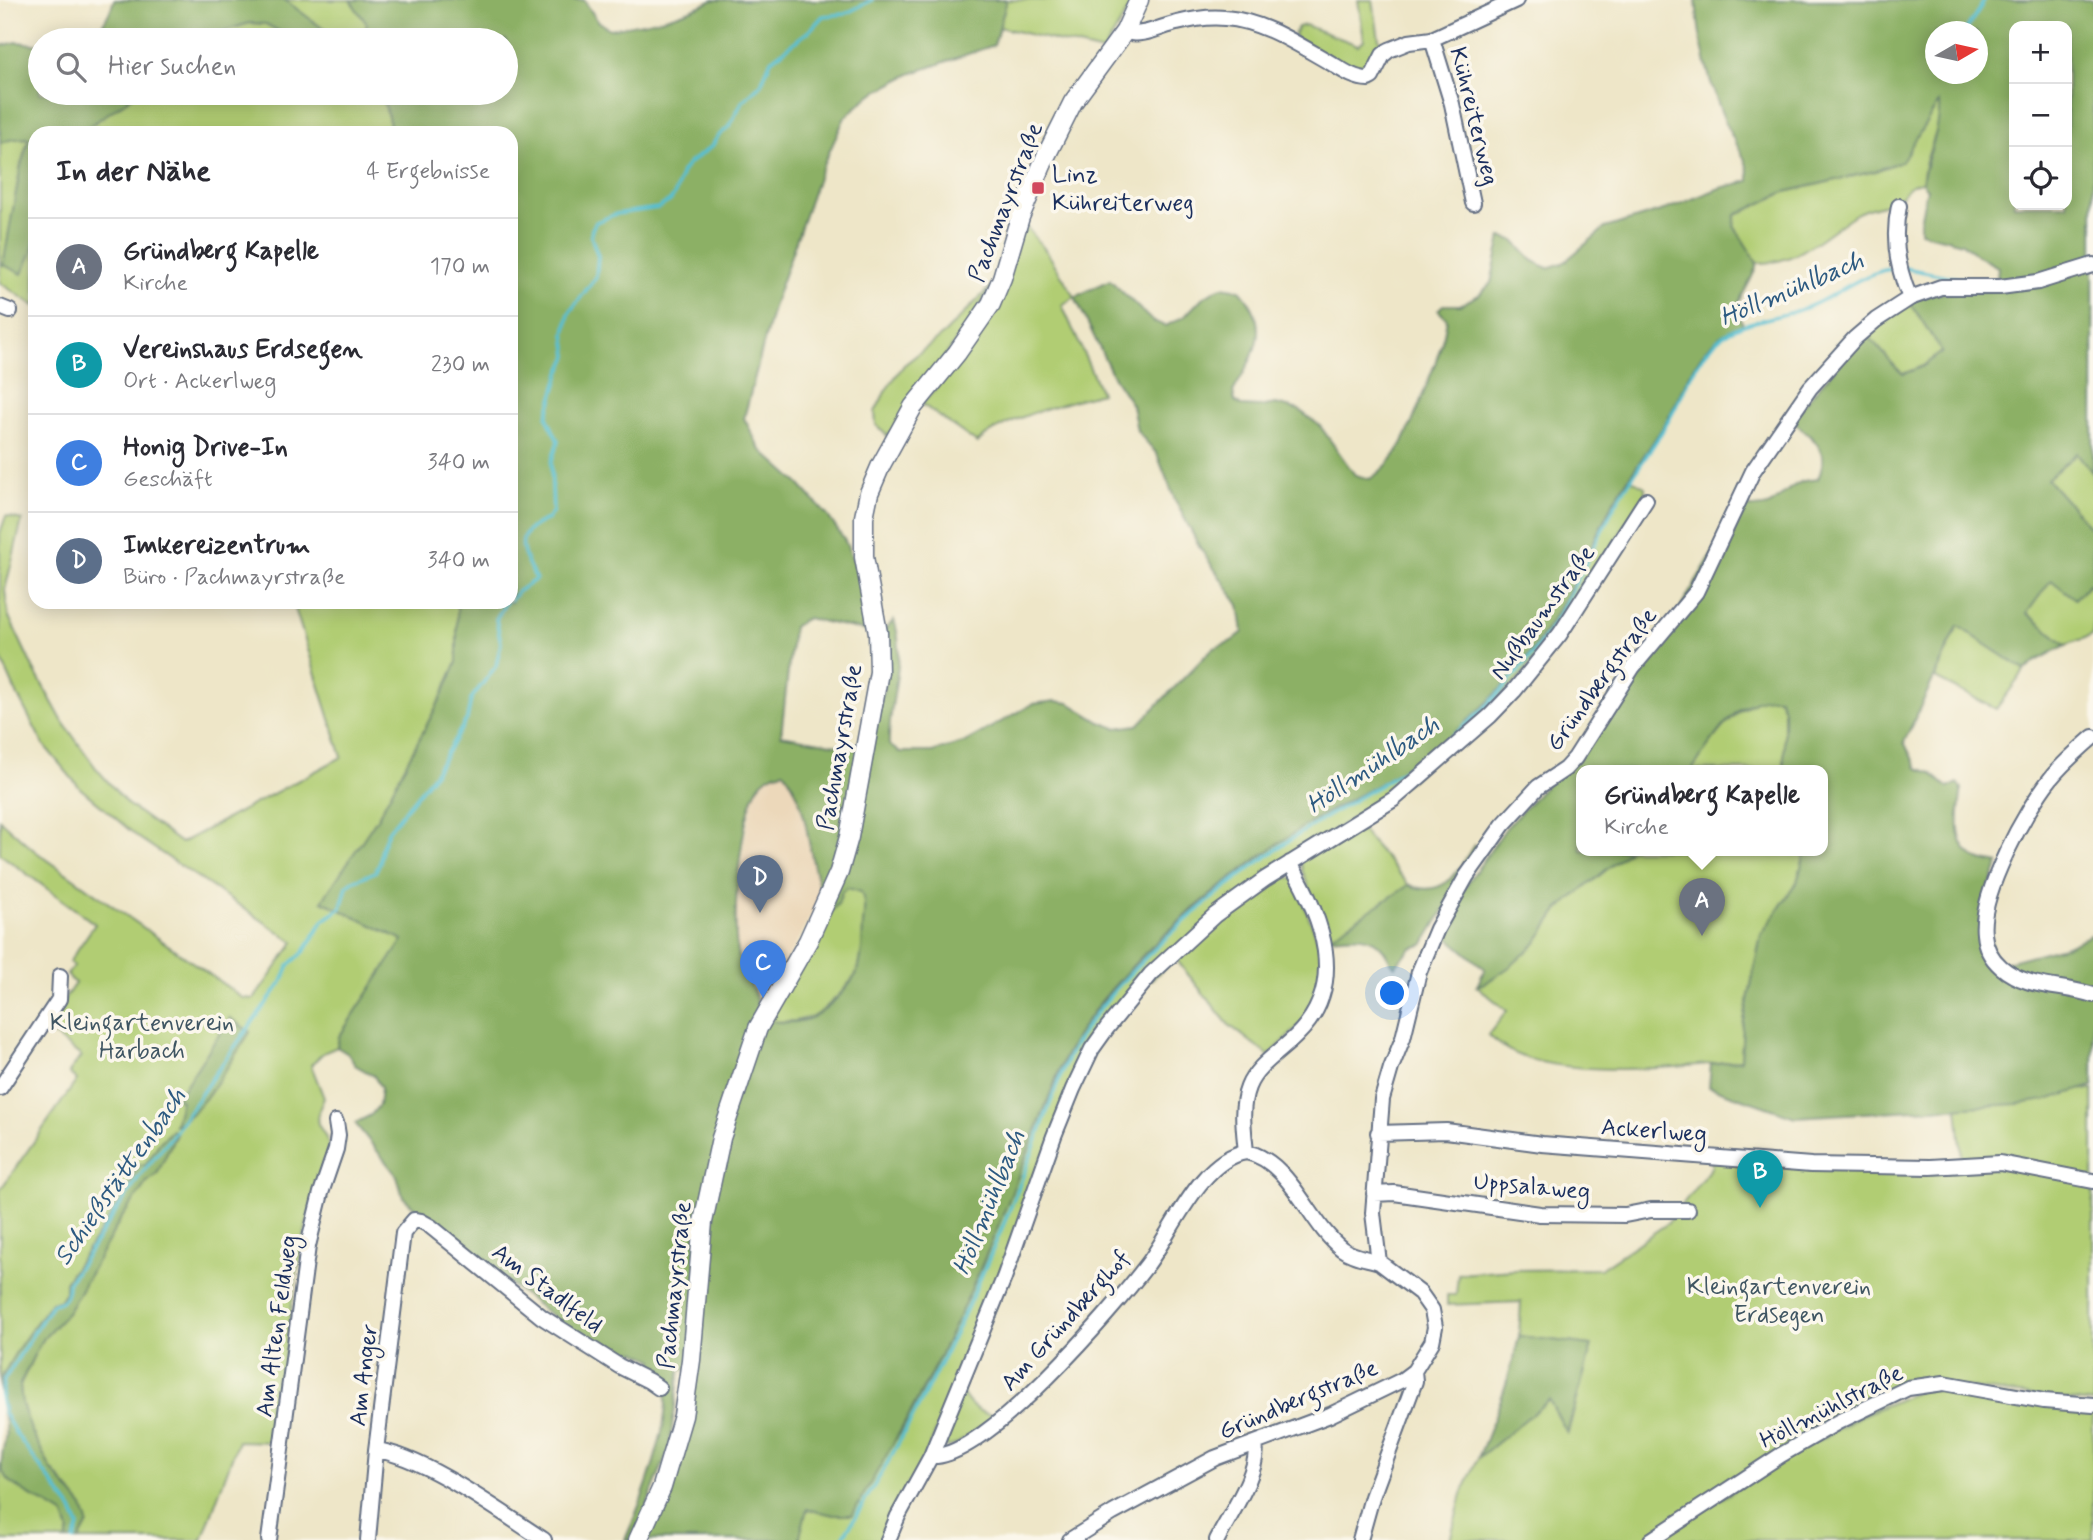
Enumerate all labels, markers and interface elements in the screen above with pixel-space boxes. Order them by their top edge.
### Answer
north arrow [1925,21,1988,84]
map controls [2009,21,2072,210]
button: + [2009,21,2072,84]
search box [28,28,518,105]
street label: Kühreiterweg [1441,44,1506,189]
icon: search [52,48,90,86]
text: Hier suchen [108,50,236,84]
button: − [2009,84,2072,147]
street label: Pachmayrstraße [962,118,1051,287]
button: locate [2009,147,2072,210]
text: In der Nähe [56,152,211,191]
text: 4 Ergebnisse [366,157,490,187]
place label: Linz Kühreiterweg [1052,160,1194,219]
marker: Linz Kühreiterweg [1030,180,1046,196]
text: Gründberg Kapelle [123,235,319,269]
water label: Höllmühlbach [1715,244,1869,335]
text: A [71,252,87,282]
text: 170 m [430,252,490,282]
text: Kirche [123,269,188,299]
text: Vereinshaus Erdsegen [123,333,363,367]
text: B [72,350,86,380]
text: 230 m [431,350,490,380]
text: Ort · Ackerlweg [123,367,276,397]
text: Honig Drive-In [123,431,288,465]
text: C [71,448,87,478]
text: 340 m [427,448,490,478]
text: Geschäft [123,465,213,495]
text: Imkereizentrum [123,529,310,563]
street label: Nußbaumstraße [1484,539,1603,687]
text: D [71,546,87,576]
text: 340 m [427,546,490,576]
text: Büro · Pachmayrstraße [123,563,345,593]
street label: Gründbergstraße [1540,602,1667,759]
street label: Pachmayrstraße [811,661,870,833]
water label: Höllmühlbach [1300,709,1446,823]
popup [1576,765,1828,856]
text: Gründberg Kapelle [1604,779,1800,813]
text: Kirche [1604,813,1669,843]
pin: D [737,855,783,913]
pin: A [1679,878,1725,936]
pin: C [740,940,786,998]
your location [1375,976,1409,1010]
park label: Kleingartenverein Harbach [50,1008,234,1067]
water label: Schießstättenbach [47,1082,195,1273]
street label: Ackerlweg [1600,1112,1708,1153]
water label: Höllmühlbach [945,1125,1034,1280]
pin: B [1737,1150,1783,1208]
street label: Uppsalaweg [1472,1167,1592,1210]
street label: Pachmayrstraße [651,1200,700,1370]
street label: Am Alten Feldweg [249,1233,308,1420]
street label: Am Stadlfeld [485,1237,609,1341]
street label: Am Gründberghof [994,1244,1140,1400]
park label: Kleingartenverein Erdsegen [1687,1272,1871,1331]
street label: Am Anger [343,1322,388,1428]
street label: Gründbergstraße [1214,1353,1384,1451]
street label: Höllmühlstraße [1755,1358,1909,1457]

